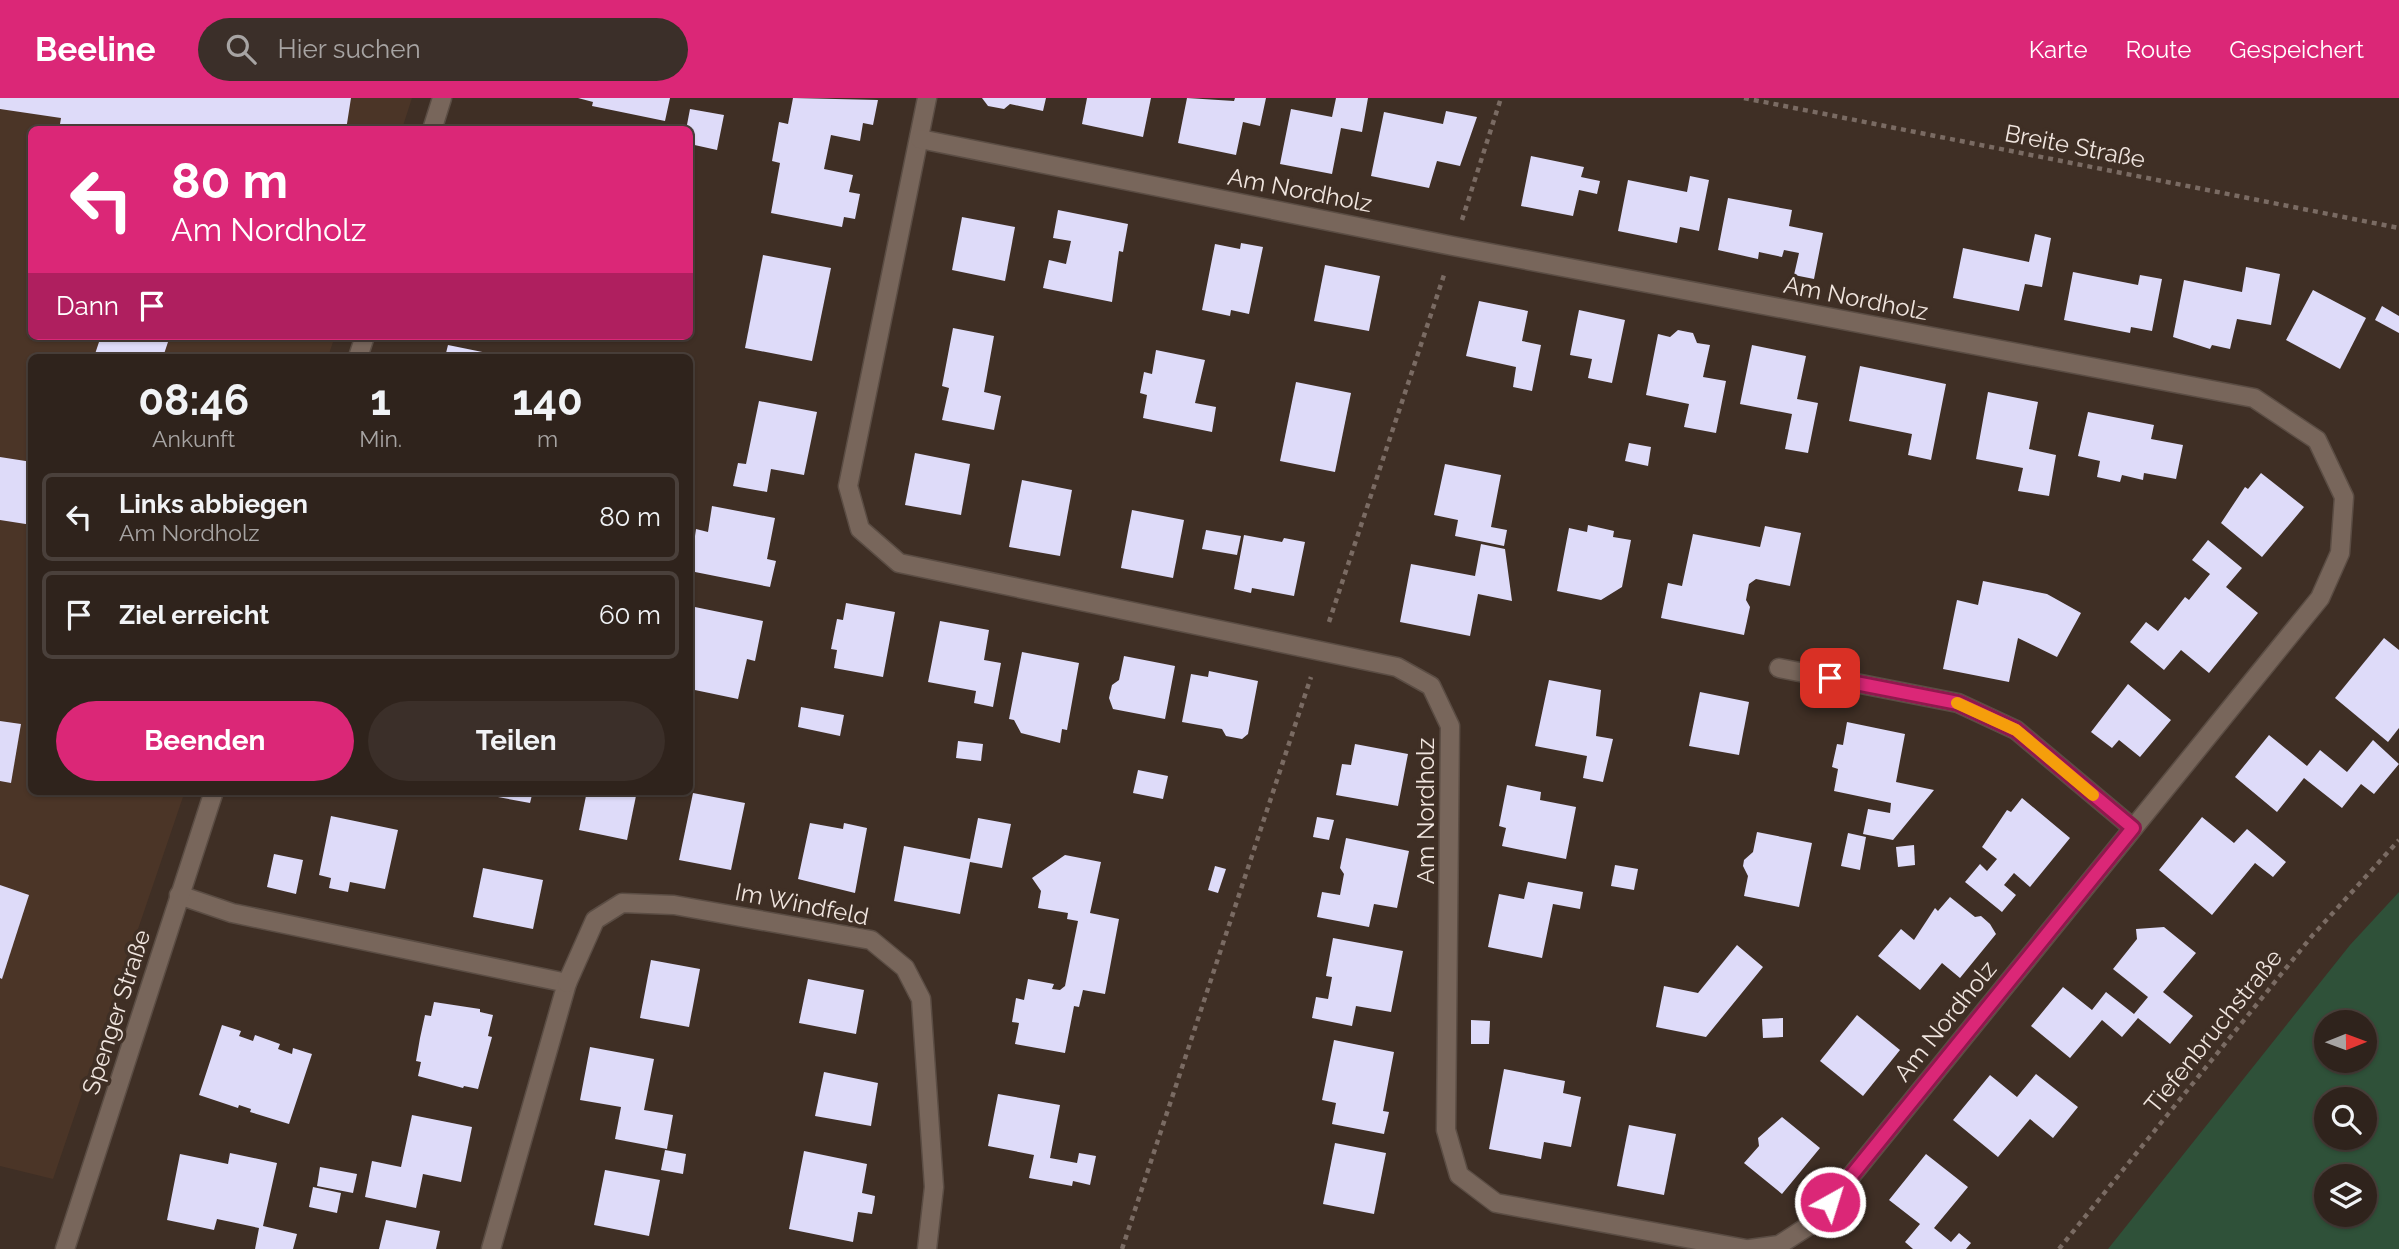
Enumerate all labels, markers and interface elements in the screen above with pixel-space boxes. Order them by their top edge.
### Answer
search box [198,18,688,81]
text: Beeline [35,30,156,69]
icon: search [222,30,260,68]
text: Hier suchen [278,34,421,64]
text: Karte [2029,35,2088,64]
text: Route [2126,35,2191,64]
text: Gespeichert [2229,35,2364,64]
street label: Breite Straße [2002,118,2148,174]
text: 80 m [171,152,288,209]
icon: left [56,154,147,245]
street label: Am Nordholz [1225,162,1375,218]
text: Am Nordholz [171,211,367,248]
street label: Am Nordholz [1781,270,1931,326]
icon: arrive [133,287,171,325]
text: Dann [56,291,119,321]
text: 08:46 [138,376,249,425]
text: 1 [370,376,391,425]
text: 140 [512,376,583,425]
text: Ankunft [152,425,235,452]
text: Min. [359,425,402,452]
text: m [537,425,558,452]
text: Links abbiegen [119,489,308,519]
icon: left [60,498,98,536]
text: 80 m [599,502,661,532]
text: Am Nordholz [119,519,260,546]
icon: arrive [60,596,98,634]
text: Ziel erreicht [119,600,269,630]
text: 60 m [599,600,661,630]
pin [1800,648,1860,708]
icon: arrive [1811,659,1849,697]
button: Beenden [56,701,354,781]
button: Teilen [368,701,665,781]
street label: Am Nordholz [1411,738,1440,884]
street label: Im Windfeld [733,877,871,931]
street label: Spenger Straße [76,926,156,1098]
street label: Tiefenbruchstraße [2138,943,2288,1119]
street label: Am Nordholz [1888,955,2002,1087]
north arrow [2314,1010,2376,1073]
map controls [2314,1010,2377,1227]
button: search [2314,1087,2377,1150]
button: layers [2314,1164,2377,1227]
position arrow [1793,1165,1867,1239]

